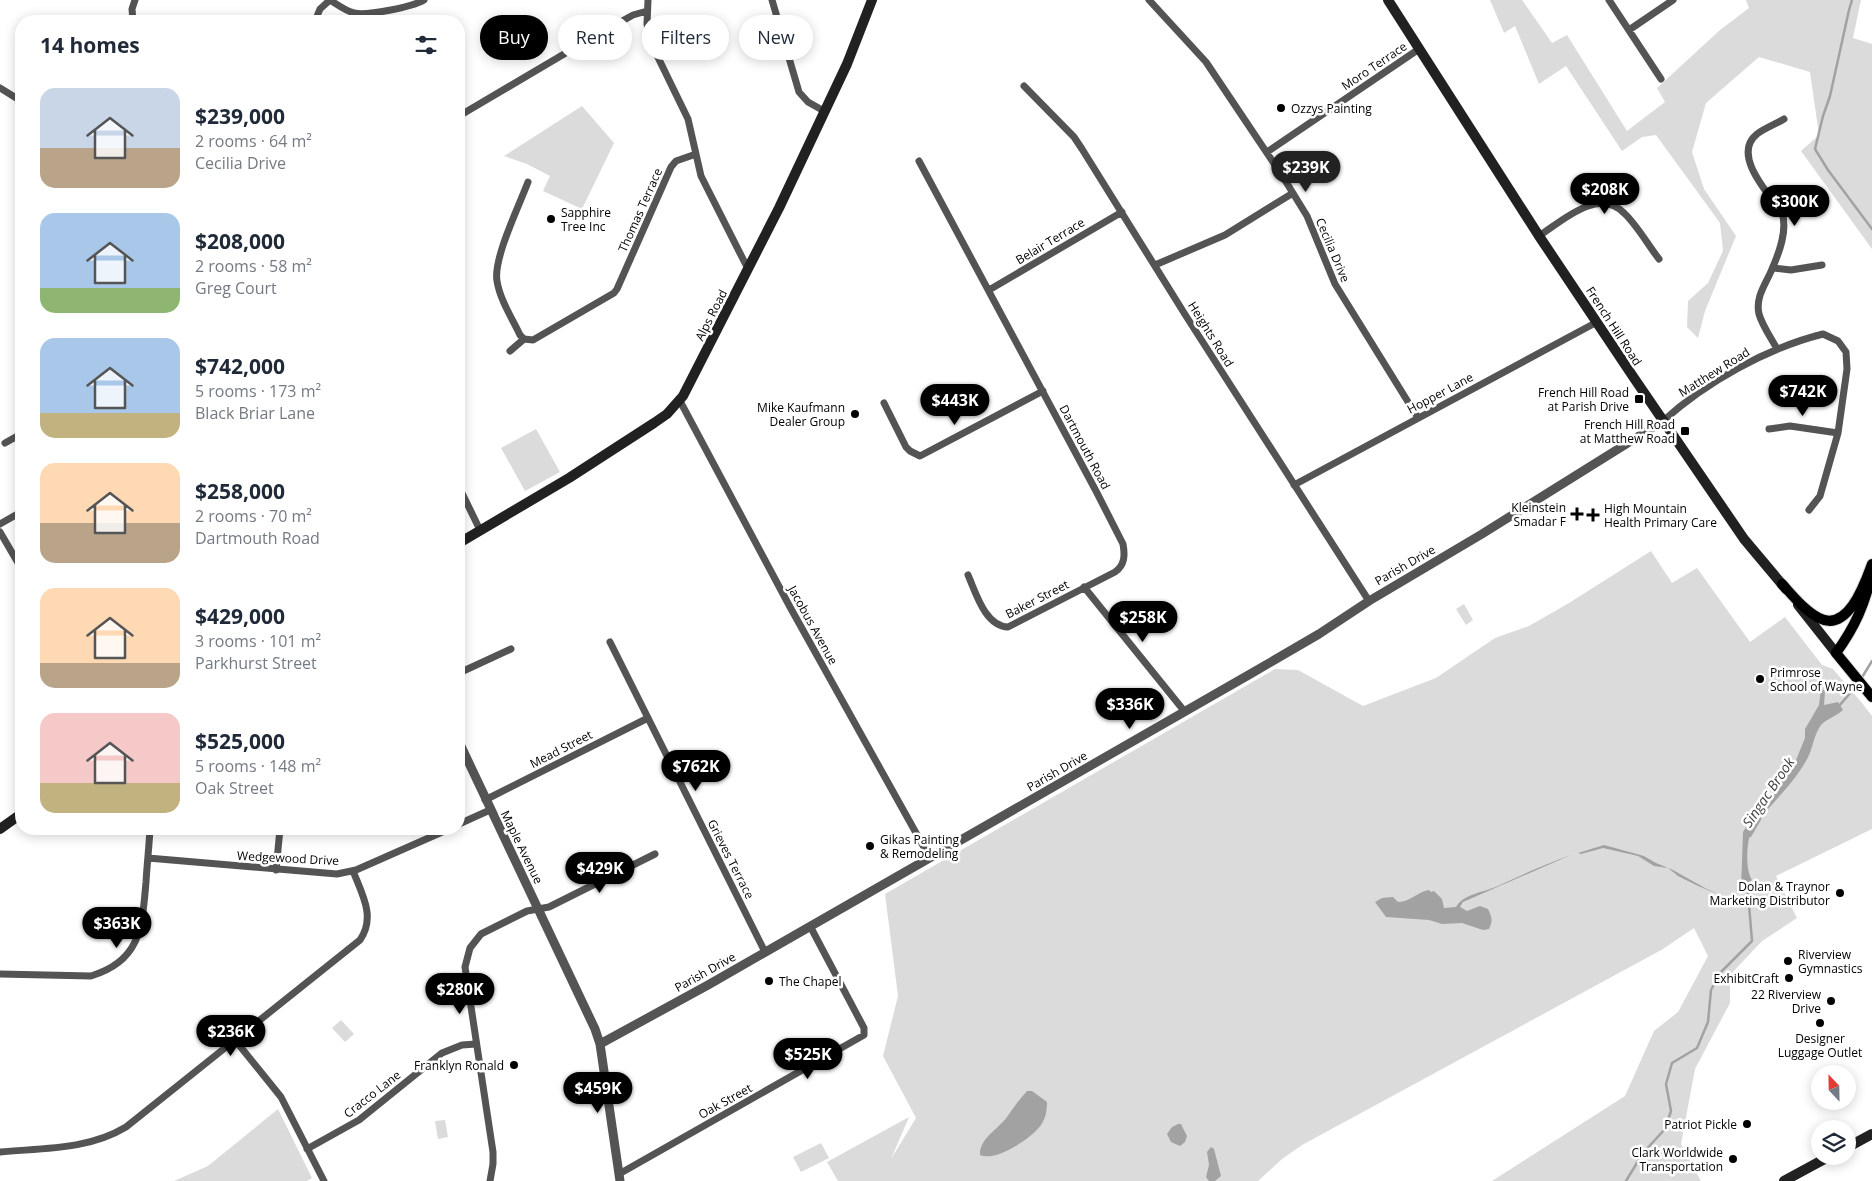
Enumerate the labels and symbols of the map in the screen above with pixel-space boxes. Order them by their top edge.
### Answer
street label: Moro Terrace [1338,38,1410,94]
place label: Ozzys Painting [1291,100,1372,117]
marker: Ozzys Painting [1275,102,1287,114]
pin: $239K [1271,150,1341,193]
street label: Thomas Terrace [614,165,666,255]
pin: $208K [1570,172,1640,215]
pin: $300K [1760,184,1830,227]
place label: Sapphire Tree Inc [561,204,611,235]
marker: Sapphire Tree Inc [545,213,557,225]
street label: Belair Terrace [1012,214,1088,268]
street label: Cecilia Drive [1312,215,1354,285]
street label: French Hill Road [1582,283,1646,369]
street label: Alps Road [691,286,731,344]
street label: Heights Road [1184,298,1238,370]
street label: Matthew Road [1675,343,1753,401]
street label: Hopper Lane [1404,368,1476,418]
pin: $742K [1768,374,1838,417]
pin: $443K [920,384,990,426]
place label: French Hill Road at Parish Drive [1538,384,1629,415]
marker: French Hill Road at Parish Drive [1633,393,1645,405]
place label: Mike Kaufmann Dealer Group [757,399,845,430]
street label: Dartmouth Road [1056,402,1114,492]
marker: Mike Kaufmann Dealer Group [849,408,861,420]
place label: French Hill Road at Matthew Road [1580,416,1675,447]
marker: French Hill Road at Matthew Road [1679,425,1691,437]
place label: Kleinstein Smadar F [1511,499,1566,530]
place label: High Mountain Health Primary Care [1604,500,1717,531]
marker: Kleinstein Smadar F [1570,507,1584,521]
marker: High Mountain Health Primary Care [1586,508,1600,522]
street label: Parish Drive [1372,541,1439,589]
street label: Baker Street [1002,576,1072,622]
street label: Jacobus Avenue [784,581,842,668]
pin: $258K [1108,600,1178,643]
place label: Primrose School of Wayne [1770,664,1863,695]
marker: Primrose School of Wayne [1754,673,1766,685]
pin: $336K [1095,688,1165,730]
street label: Mead Street [527,726,595,772]
street label: Parish Drive [1024,747,1091,795]
pin: $762K [661,750,731,792]
water label: Singac Brook [1738,752,1799,831]
street label: Maple Avenue [497,808,547,887]
street label: Grieves Terrace [704,816,759,902]
place label: Gikas Painting & Remodeling [880,831,960,862]
marker: Gikas Painting & Remodeling [864,840,876,852]
street label: Wedgewood Drive [237,847,340,869]
pin: $429K [565,852,635,894]
place label: Dolan & Traynor Marketing Distributor [1710,878,1830,909]
marker: Dolan & Traynor Marketing Distributor [1834,887,1846,899]
pin: $363K [82,906,152,949]
place label: Riverview Gymnastics [1798,946,1863,977]
street label: Parish Drive [671,948,739,996]
marker: Riverview Gymnastics [1782,955,1794,967]
place label: ExhibitCraft [1714,970,1779,987]
pin: $280K [425,972,495,1015]
marker: ExhibitCraft [1783,972,1795,984]
place label: The Chapel [779,973,842,990]
marker: The Chapel [763,975,775,987]
place label: 22 Riverview Drive [1751,986,1822,1017]
marker: 22 Riverview Drive [1825,995,1837,1007]
pin: $236K [196,1014,266,1057]
marker: Designer Luggage Outlet [1814,1017,1826,1029]
place label: Designer Luggage Outlet [1778,1030,1862,1061]
pin: $525K [773,1038,843,1080]
place label: Franklyn Ronald [414,1057,504,1074]
marker: Franklyn Ronald [508,1059,520,1071]
north arrow [1811,1065,1856,1110]
street label: Cracco Lane [340,1066,404,1122]
pin: $459K [563,1072,633,1114]
street label: Oak Street [695,1079,755,1123]
place label: Patriot Pickle [1664,1116,1737,1133]
marker: Patriot Pickle [1741,1118,1753,1130]
place label: Clark Worldwide Transportation [1631,1144,1723,1175]
marker: Clark Worldwide Transportation [1727,1153,1739,1165]

